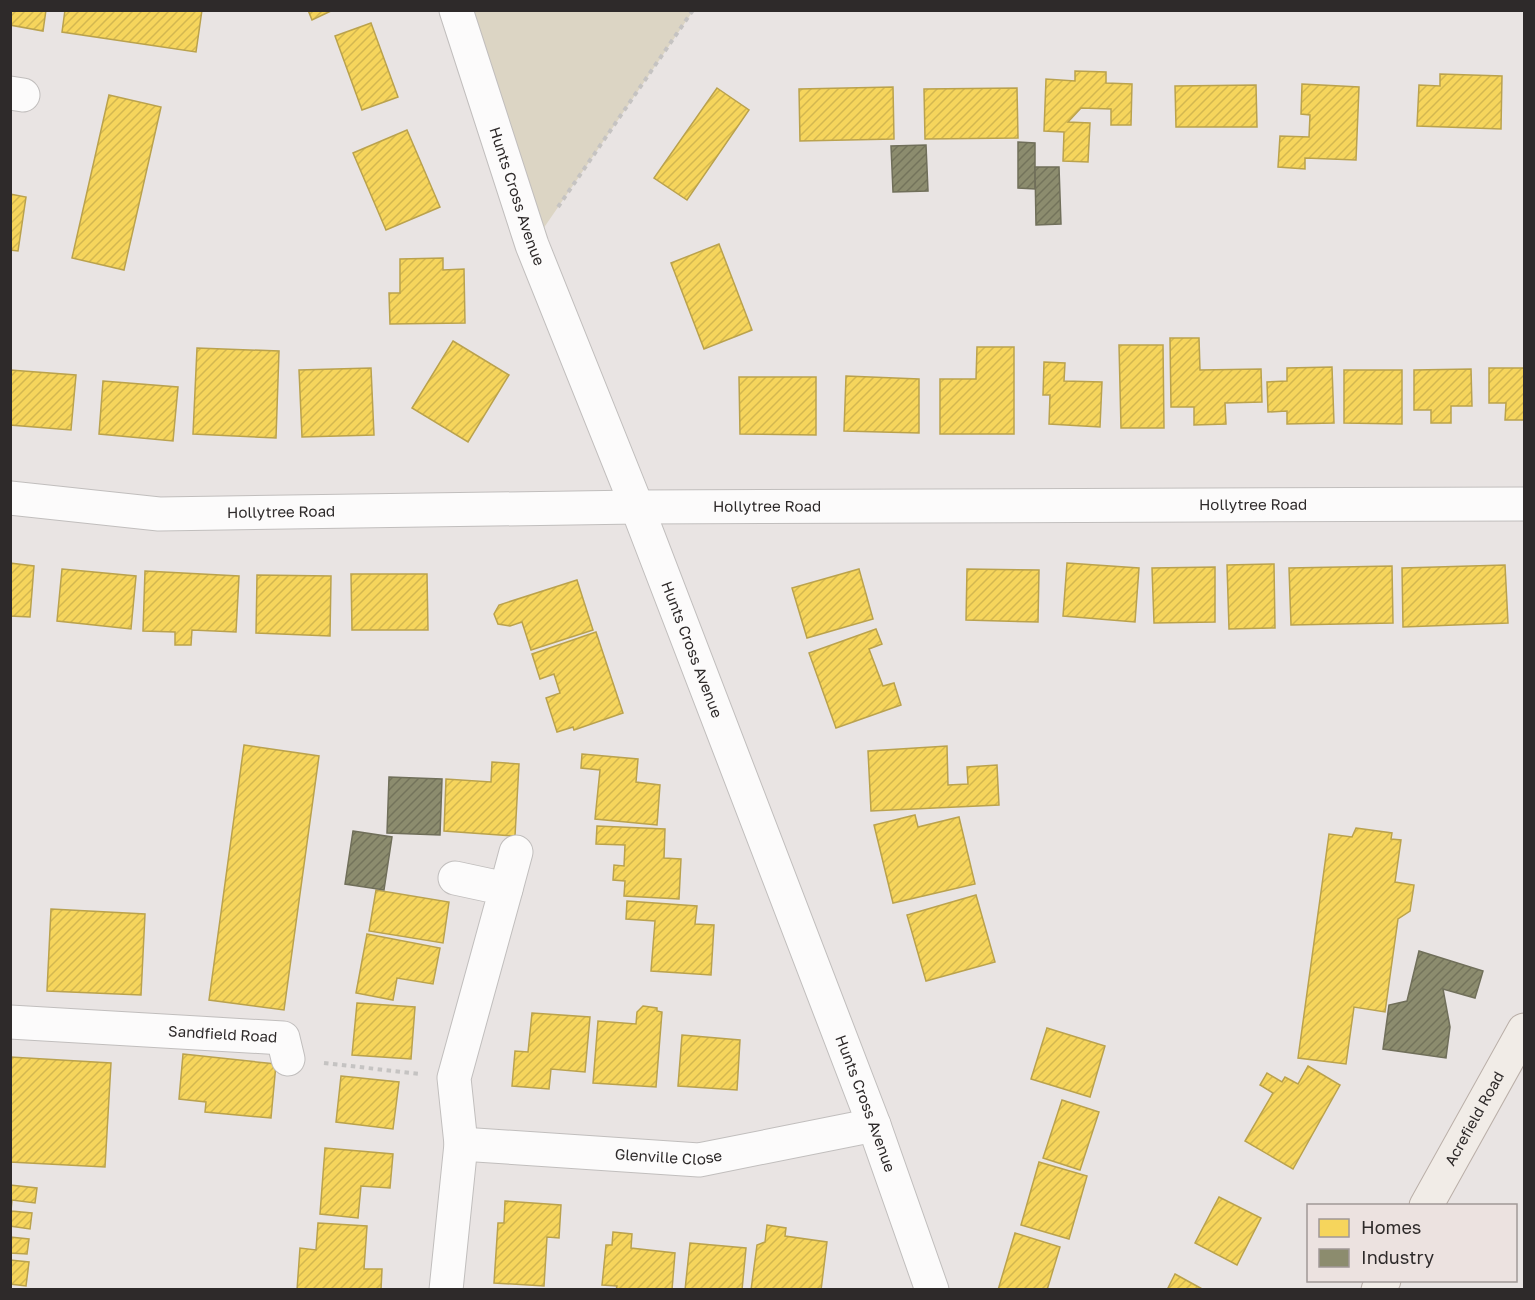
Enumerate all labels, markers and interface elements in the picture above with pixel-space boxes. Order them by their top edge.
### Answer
street label: Hunts Cross Avenue [486,124,549,268]
street label: Hollytree Road [1199,495,1307,513]
street label: Hollytree Road [713,496,821,515]
street label: Hollytree Road [227,501,335,521]
street label: Hunts Cross Avenue [658,578,727,720]
street label: Sandfield Road [168,1021,278,1046]
street label: Hunts Cross Avenue [832,1032,900,1174]
street label: Acrefield Road [1440,1068,1507,1168]
street label: Glenville Close [614,1144,724,1168]
legend [1307,1204,1517,1282]
text: Homes [1361,1216,1421,1238]
text: Industry [1361,1246,1434,1268]

